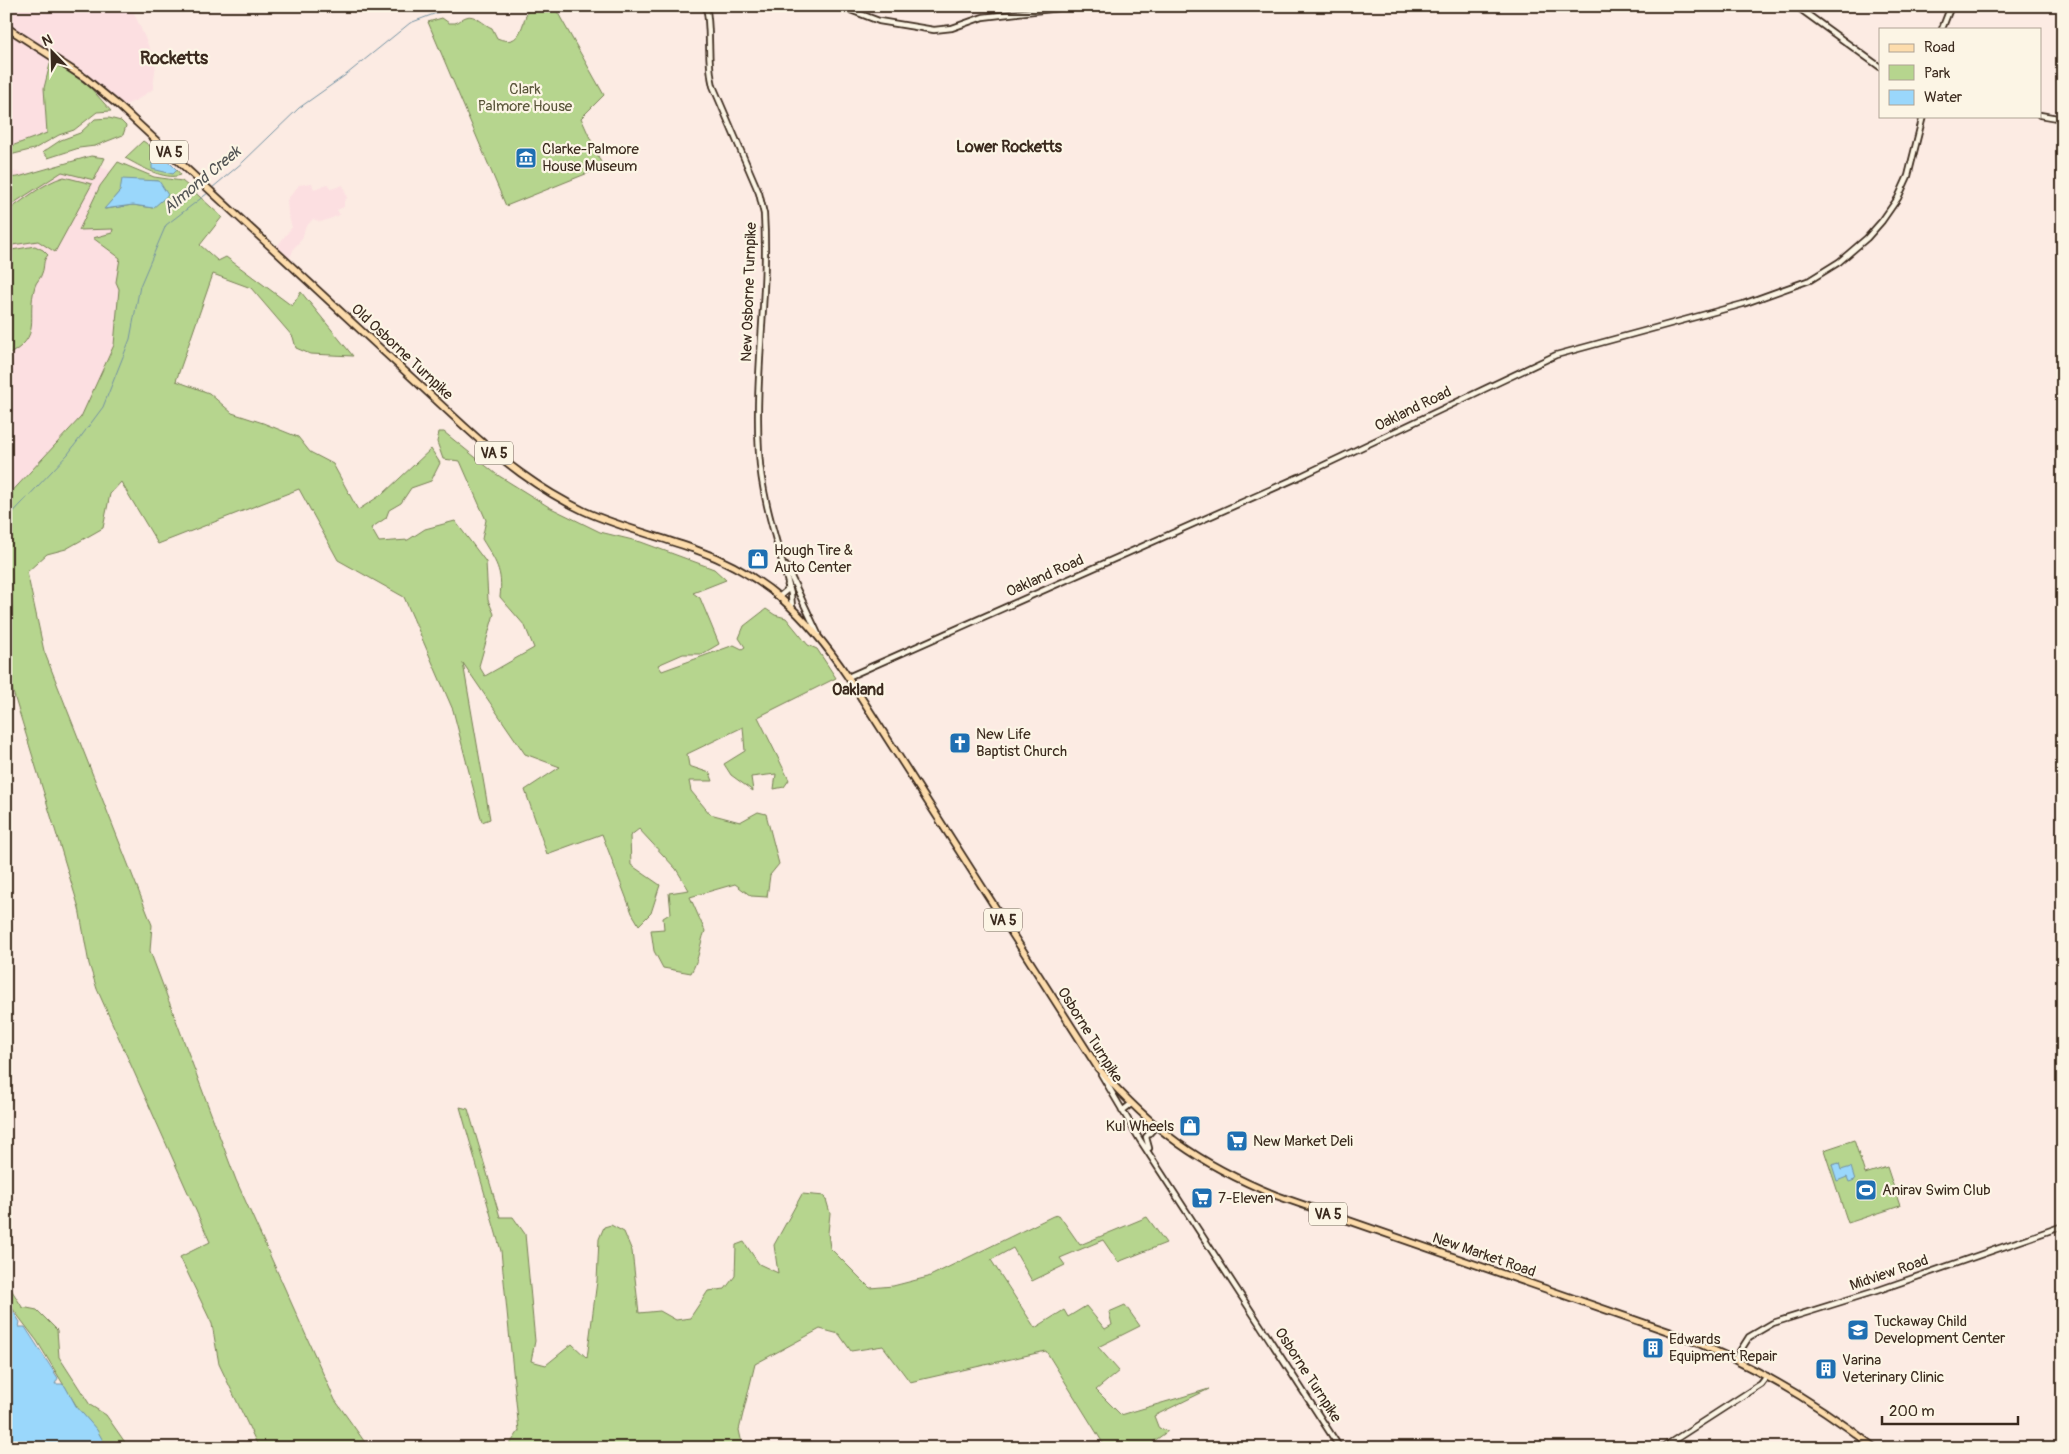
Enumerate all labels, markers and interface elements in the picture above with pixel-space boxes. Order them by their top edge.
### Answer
north arrow [28,28,78,78]
legend [1879,28,2042,118]
text: N [39,31,55,50]
text: Road [1924,38,1955,57]
district label: Rocketts [140,47,209,70]
text: Park [1924,64,1951,83]
park label: Clark Palmore House [478,80,573,116]
text: Water [1924,88,1963,107]
district label: Lower Rocketts [956,137,1063,157]
road number: VA 5 [150,140,188,163]
place label: Clarke-Palmore House Museum [542,140,640,176]
water label: Almond Creek [159,141,246,218]
museum icon: Clarke-Palmore House Museum [514,146,538,170]
street label: New Osborne Turnpike [737,221,761,362]
street label: Old Osborne Turnpike [347,300,457,405]
street label: Oakland Road [1372,382,1454,436]
road number: VA 5 [475,442,513,464]
place label: Hough Tire & Auto Center [774,541,853,577]
shop icon: Hough Tire & Auto Center [746,547,770,571]
street label: Oakland Road [1003,550,1087,602]
district label: Oakland [832,680,884,700]
place label: New Life Baptist Church [976,725,1067,761]
church icon: New Life Baptist Church [948,731,972,755]
road number: VA 5 [984,908,1022,932]
street label: Osborne Turnpike [1053,984,1127,1087]
shop icon: Kul Wheels [1178,1114,1202,1138]
place label: Kul Wheels [1106,1117,1174,1136]
supermarket icon: New Market Deli [1225,1129,1249,1153]
place label: New Market Deli [1253,1132,1353,1151]
sports icon: Anirav Swim Club [1854,1178,1878,1202]
place label: Anirav Swim Club [1882,1181,1991,1200]
supermarket icon: 7-Eleven [1190,1186,1214,1210]
place label: 7-Eleven [1218,1189,1273,1208]
road number: VA 5 [1309,1202,1347,1226]
street label: New Market Road [1430,1228,1538,1282]
street label: Midview Road [1847,1251,1931,1295]
place label: Tuckaway Child Development Center [1874,1312,2006,1348]
school or university icon: Tuckaway Child Development Center [1846,1318,1870,1342]
street label: Osborne Turnpike [1270,1324,1346,1426]
place label: Edwards Equipment Repair [1669,1330,1778,1366]
building icon: Edwards Equipment Repair [1641,1336,1665,1360]
place label: Varina Veterinary Clinic [1842,1351,1945,1387]
building icon: Varina Veterinary Clinic [1814,1357,1838,1381]
scale bar [1882,1394,2018,1426]
text: 200 m [1889,1402,1934,1421]

